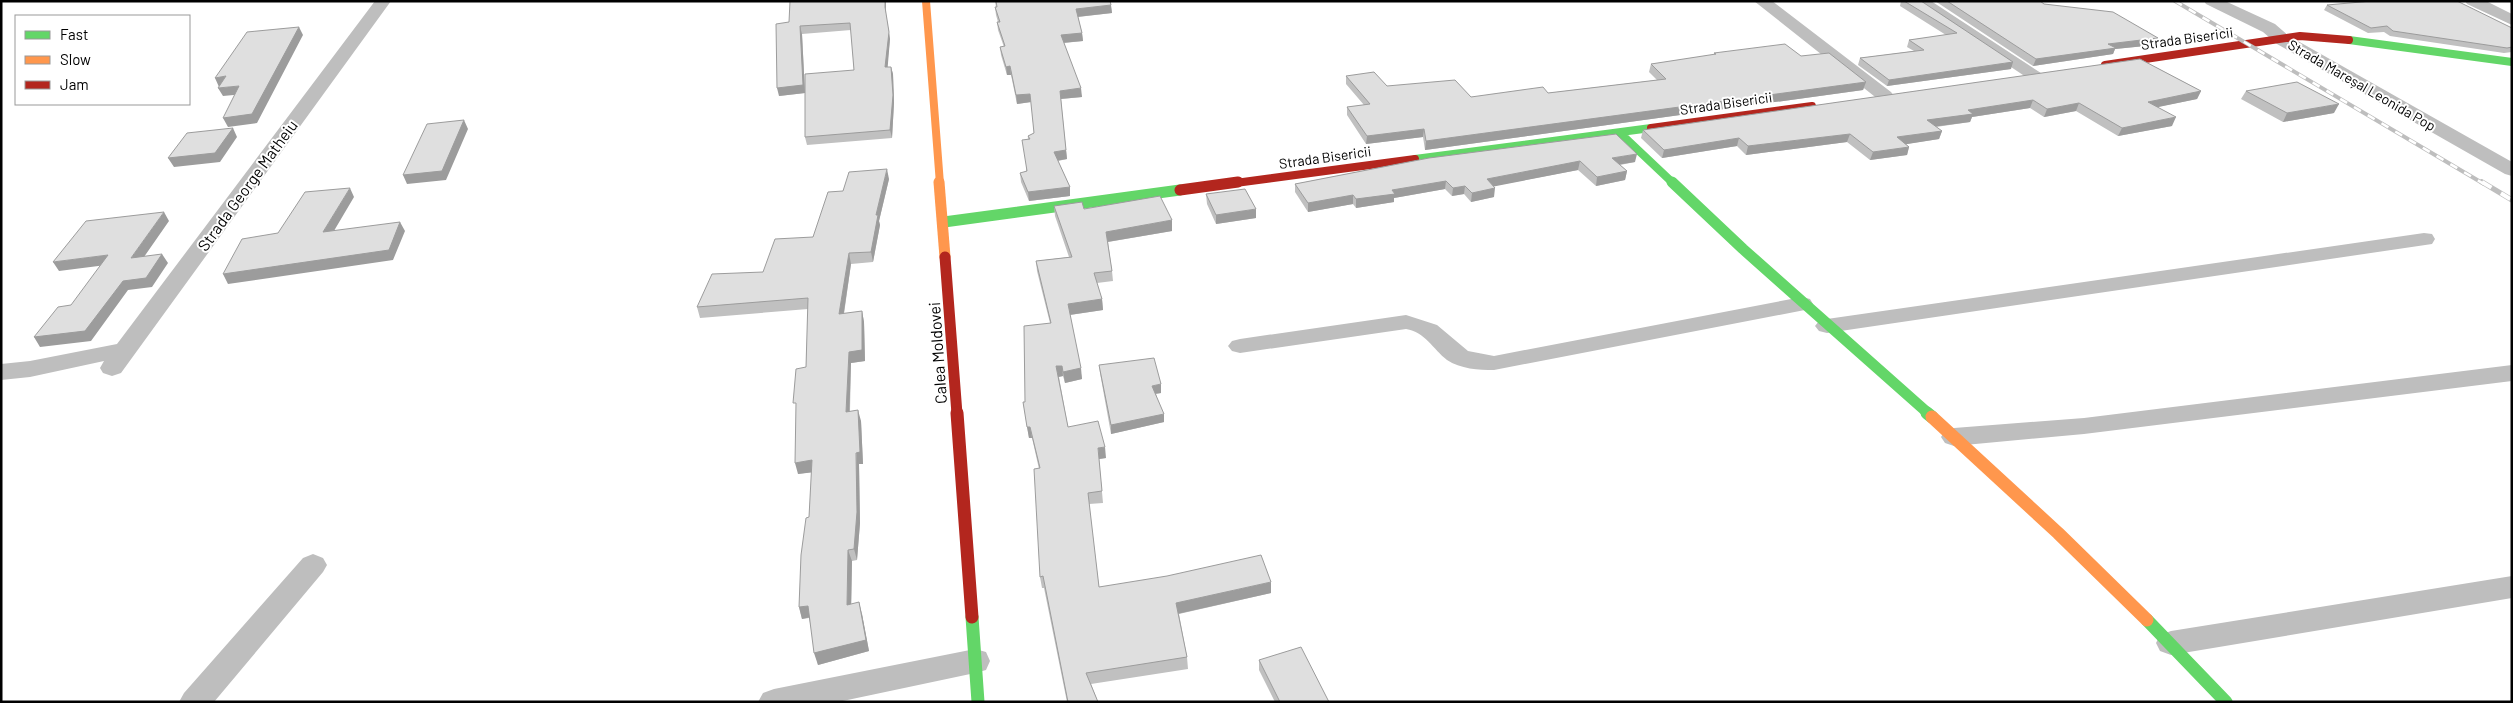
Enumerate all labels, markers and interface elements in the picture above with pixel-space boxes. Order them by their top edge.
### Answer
legend [15,15,190,105]
street label: Strada Bisericii [2140,23,2234,53]
text: Fast [60,25,88,43]
street label: Strada Mareșal Leonida Pop [2285,36,2439,134]
text: Slow [60,50,91,68]
text: Jam [60,75,89,93]
street label: Strada Bisericii [1679,88,1773,118]
street label: Strada George Matheiu [193,116,301,254]
street label: Strada Bisericii [1278,142,1372,172]
street label: Calea Moldovei [924,301,950,405]

